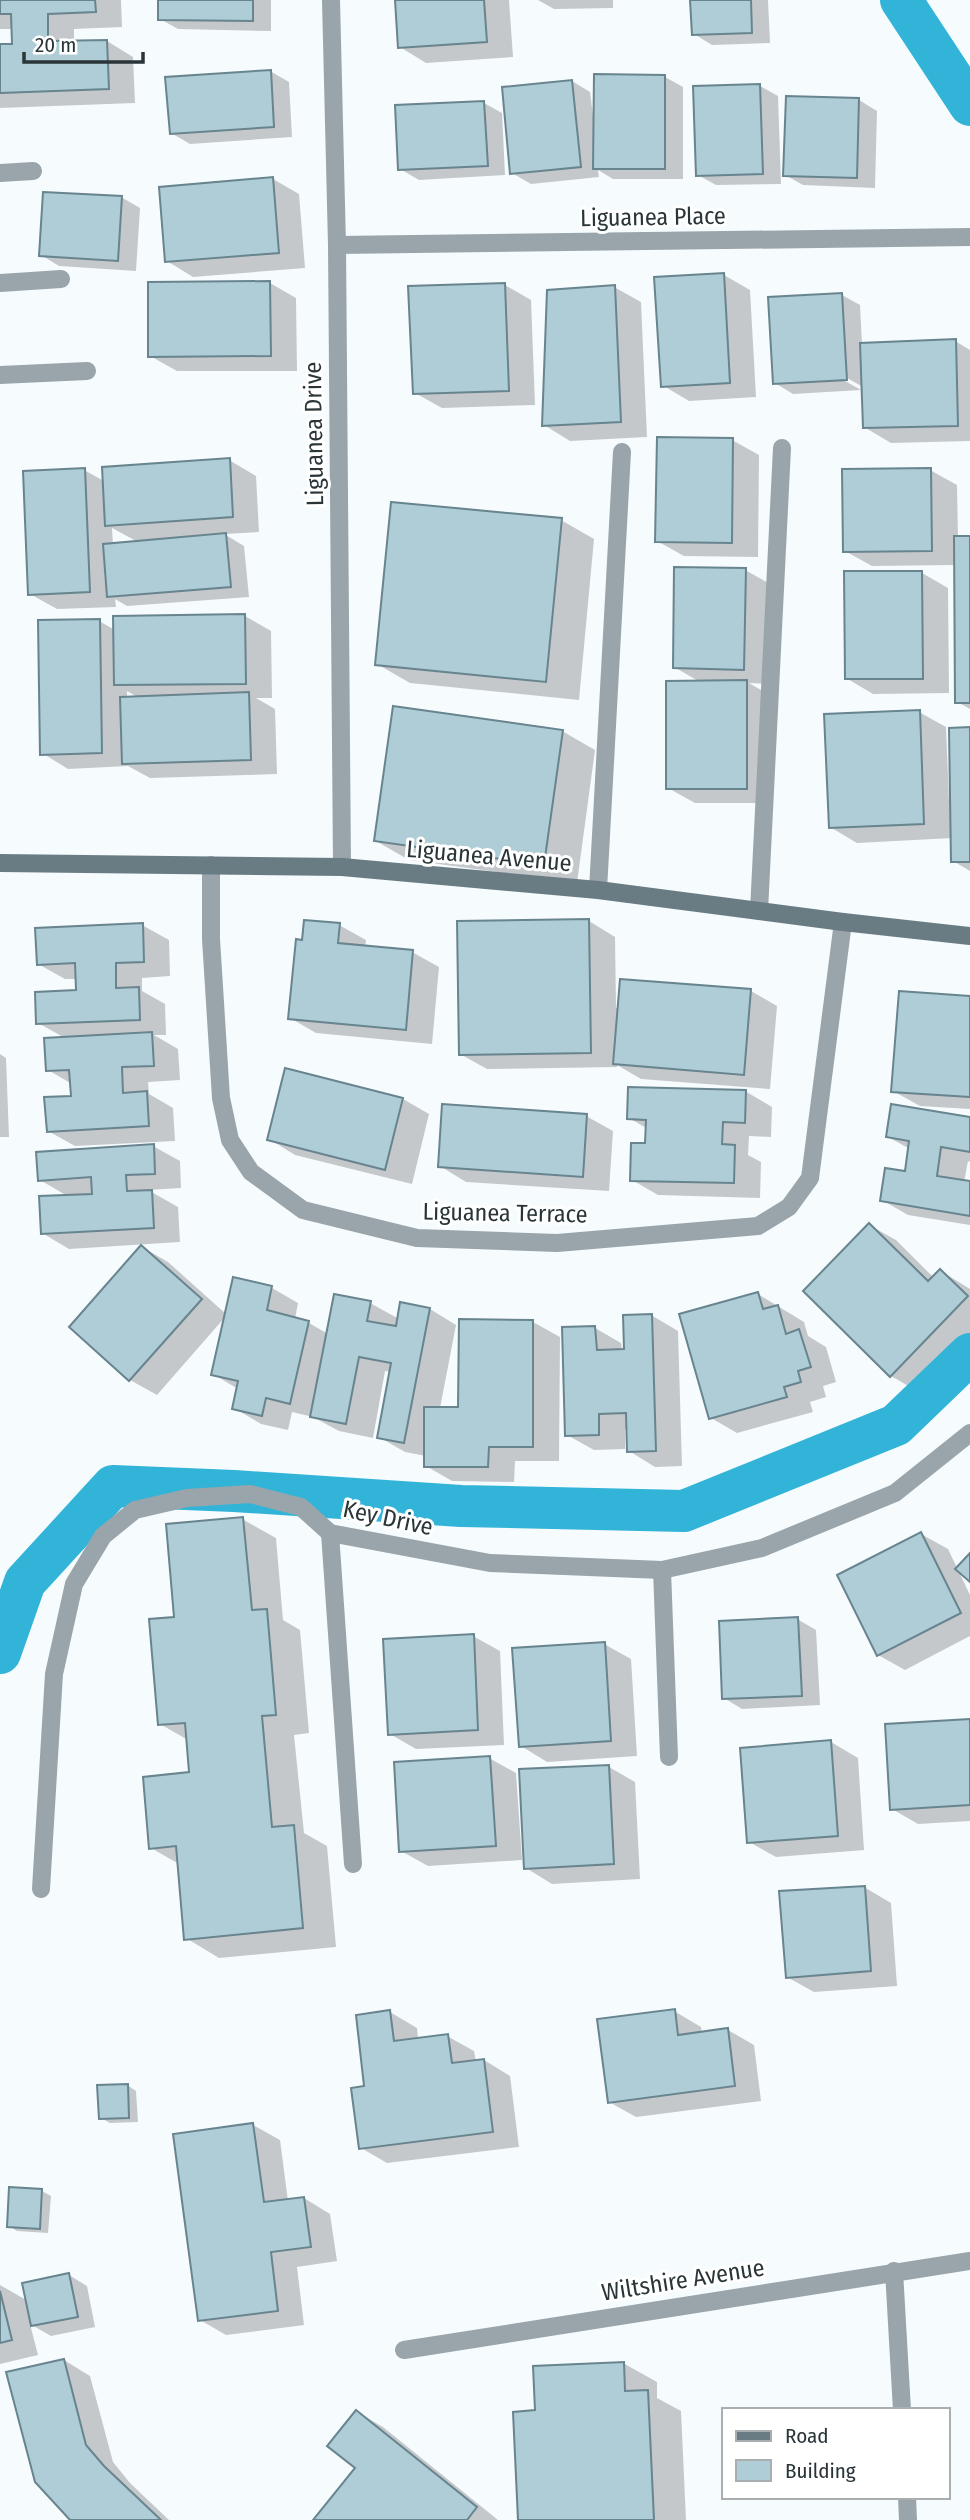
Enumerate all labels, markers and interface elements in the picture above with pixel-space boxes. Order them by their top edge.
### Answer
scale bar [24,21,144,65]
text: 20 m [35,32,76,58]
street label: Liguanea Place [580,202,726,232]
street label: Liguanea Drive [299,362,329,506]
street label: Liguanea Avenue [405,835,573,877]
street label: Liguanea Terrace [422,1198,588,1228]
street label: Key Drive [340,1495,436,1541]
street label: Wiltshire Avenue [600,2253,766,2307]
legend [722,2408,949,2499]
text: Road [785,2423,829,2449]
text: Building [785,2458,856,2484]

